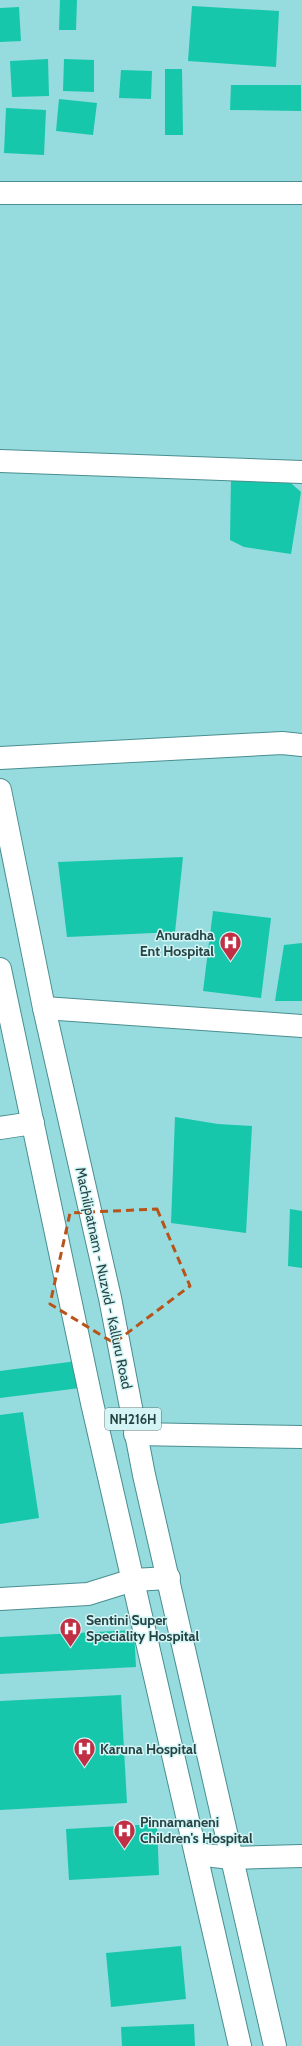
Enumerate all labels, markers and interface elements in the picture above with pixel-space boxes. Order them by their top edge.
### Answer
place label: Anuradha Ent Hospital [140,926,214,960]
hospital icon: Anuradha Ent Hospital [217,930,243,963]
street label: Machilipatnam - Nuzvid - Kalluru Road [72,1165,136,1391]
road number: NH216H [105,1408,161,1430]
place label: Sentini Super Speciality Hospital [86,1611,200,1645]
hospital icon: Sentini Super Speciality Hospital [57,1615,83,1648]
hospital icon: Karuna Hospital [71,1736,97,1769]
place label: Karuna Hospital [100,1740,197,1758]
place label: Pinnamaneni Children's Hospital [140,1813,253,1847]
hospital icon: Pinnamaneni Children's Hospital [111,1817,137,1850]

